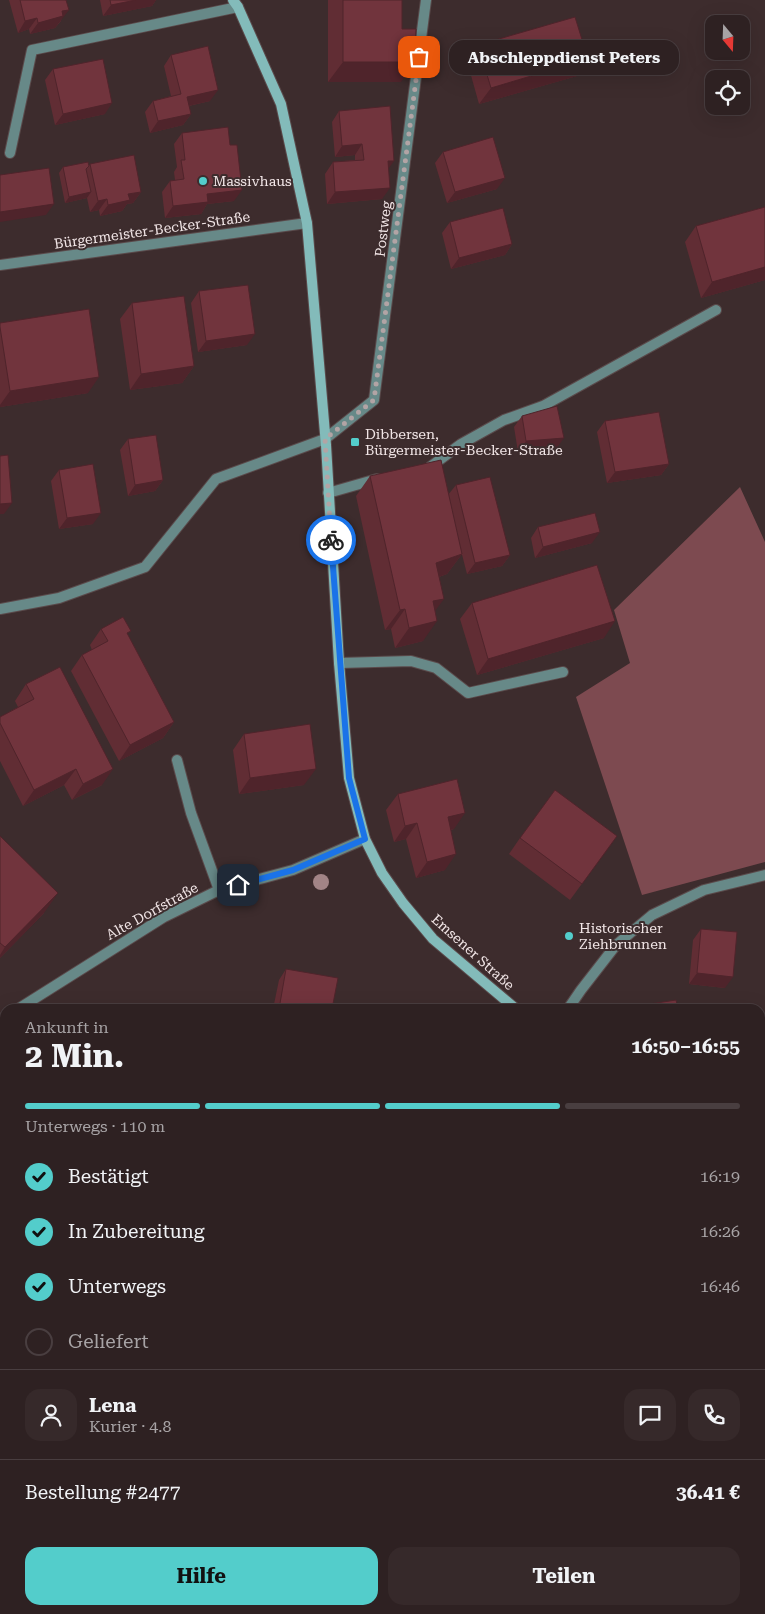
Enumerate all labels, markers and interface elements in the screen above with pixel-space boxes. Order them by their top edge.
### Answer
north arrow [705,15,750,60]
map controls [705,15,750,115]
pin [398,36,440,78]
callout: Abschleppdienst Peters [449,40,679,74]
icon: bag [405,43,433,71]
text: Abschleppdienst Peters [468,48,660,67]
button: locate [705,70,750,115]
place label: Massivhaus [213,173,292,189]
marker: Massivhaus [197,175,209,187]
street label: Postweg [372,200,394,258]
street label: Bürgermeister-Becker-Straße [53,208,251,252]
place label: Dibbersen, Bürgermeister-Becker-Straße [365,426,563,458]
marker: Dibbersen, Bürgermeister-Becker-Straße [349,436,361,448]
courier [306,515,356,565]
icon: bike [317,526,345,554]
pin [217,864,259,906]
icon: home [224,871,252,899]
street label: Alte Dorfstraße [103,879,201,943]
street label: Emsener Straße [428,911,518,993]
place label: Historischer Ziehbrunnen [579,920,667,952]
marker: Historischer Ziehbrunnen [563,930,575,942]
text: Ankunft in [25,1018,109,1037]
text: 16:50–16:55 [631,1035,740,1058]
text: 2 Min. [25,1037,124,1075]
text: Unterwegs · 110 m [25,1117,165,1136]
icon: check [25,1163,53,1191]
text: Bestätigt [68,1165,149,1188]
text: 16:19 [700,1167,740,1186]
icon: check [25,1218,53,1246]
text: In Zubereitung [68,1220,205,1243]
text: 16:26 [700,1222,740,1241]
icon: check [25,1273,53,1301]
text: Unterwegs [68,1275,166,1298]
text: 16:46 [700,1277,740,1296]
text: Geliefert [68,1330,149,1353]
button: person [25,1389,77,1441]
button: chat [624,1389,676,1441]
button: phone [688,1389,740,1441]
text: Lena [89,1394,136,1417]
text: Kurier · 4.8 [89,1417,171,1436]
text: Bestellung #2477 [25,1481,180,1504]
text: 36.41 € [676,1481,740,1504]
button: Hilfe [25,1547,378,1605]
button: Teilen [388,1547,740,1605]

